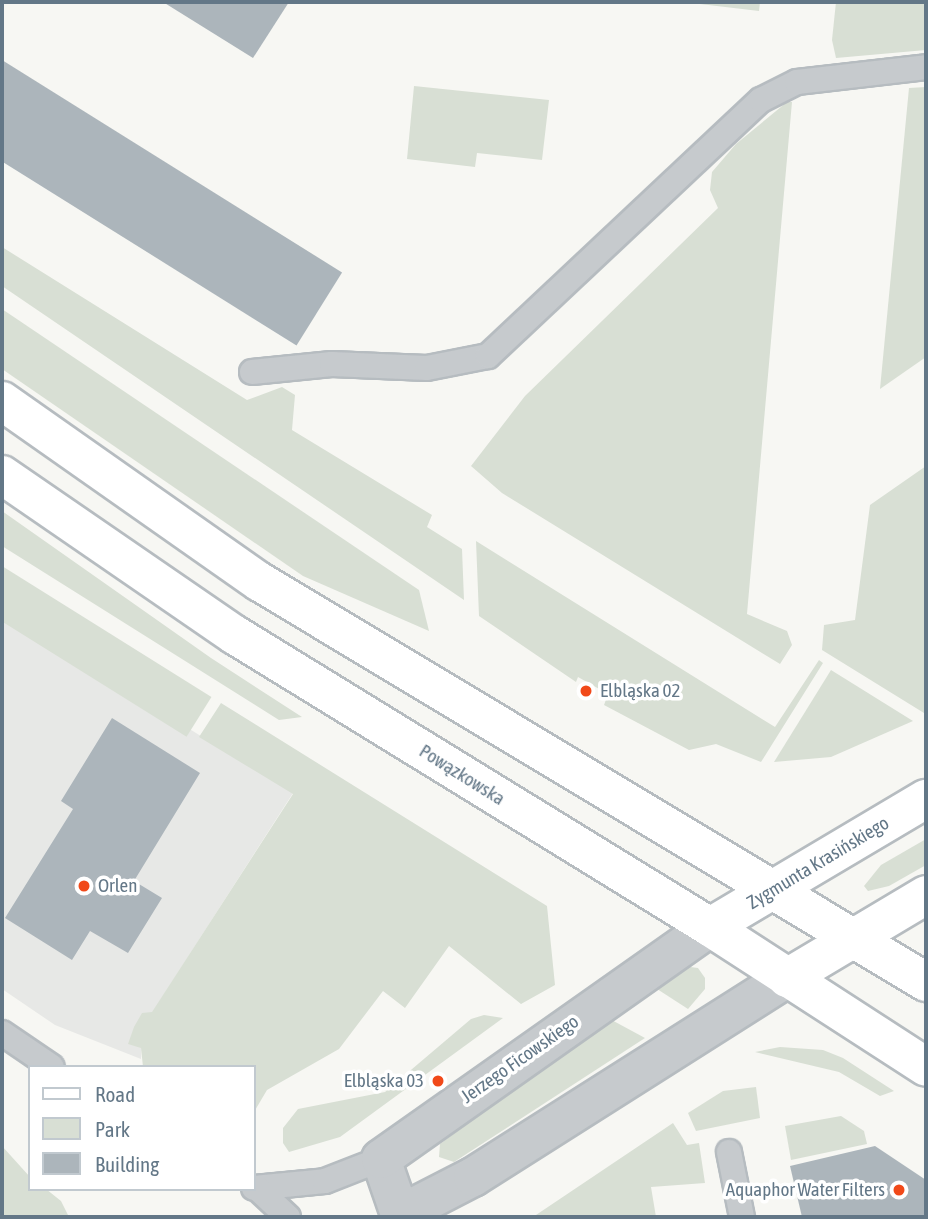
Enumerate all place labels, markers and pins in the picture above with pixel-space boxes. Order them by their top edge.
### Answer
place label: Elbląska 02 [600,680,680,702]
marker: Elbląska 02 [578,683,594,699]
place label: Orlen [98,875,137,897]
marker: Orlen [76,878,92,894]
place label: Elbląska 03 [344,1070,424,1092]
marker: Elbląska 03 [430,1073,446,1089]
place label: Aquaphor Water Filters [726,1179,885,1201]
marker: Aquaphor Water Filters [891,1182,907,1198]

